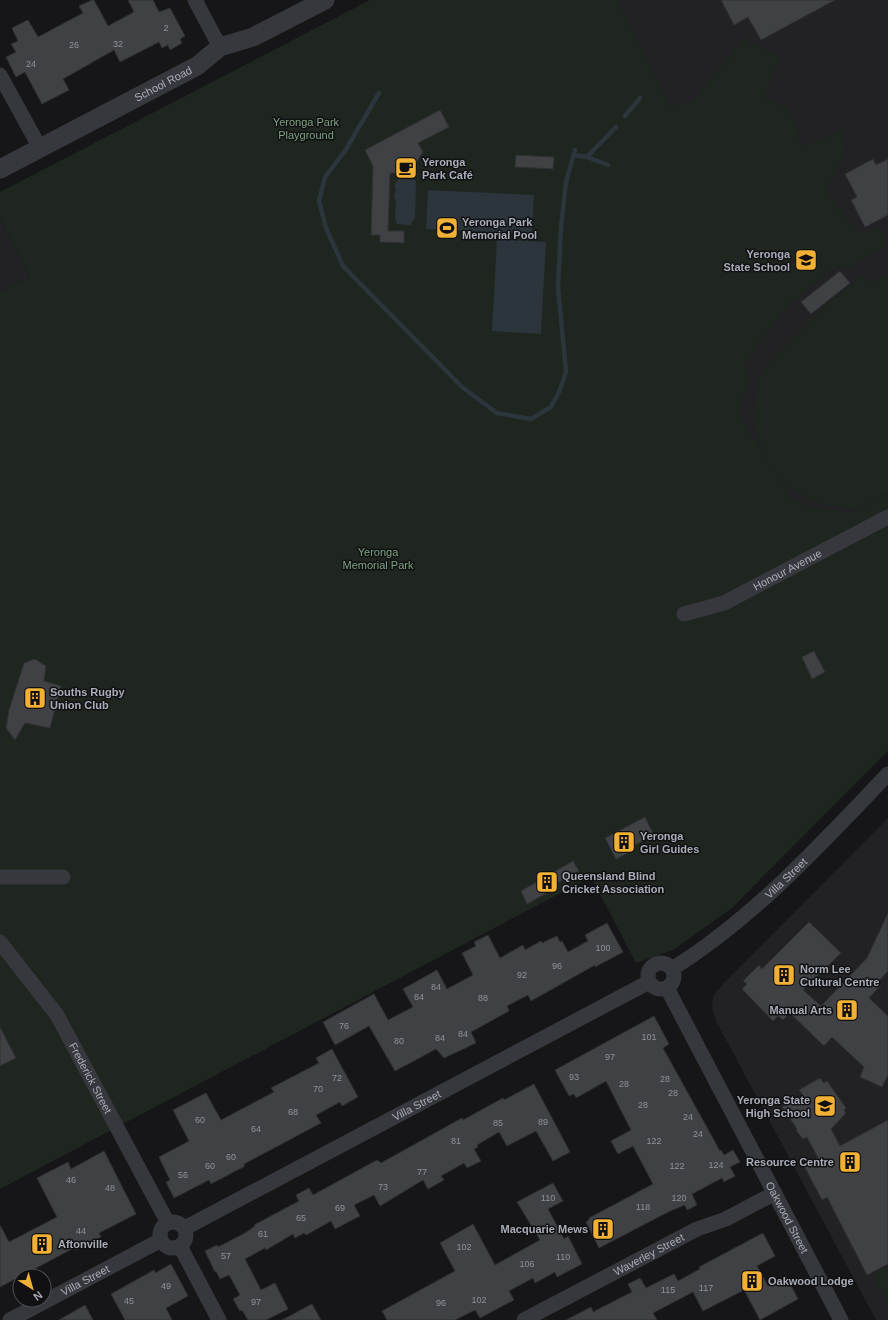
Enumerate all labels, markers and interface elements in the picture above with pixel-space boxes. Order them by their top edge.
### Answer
house number: 2 [163,23,169,33]
house number: 32 [113,39,123,49]
house number: 26 [69,40,79,50]
house number: 24 [26,59,36,69]
street label: School Road [132,64,194,104]
park label: Yeronga Park Playground [273,116,340,141]
cafe icon: Yeronga Park Café [393,155,419,181]
place label: Yeronga Park Café [422,156,473,181]
sports icon: Yeronga Park Memorial Pool [434,215,460,241]
place label: Yeronga Park Memorial Pool [462,216,537,241]
school or university icon: Yeronga State School [793,247,819,273]
place label: Yeronga State School [723,248,791,273]
park label: Yeronga Memorial Park [343,546,414,571]
street label: Honour Avenue [751,547,824,593]
building icon: Souths Rugby Union Club [22,685,48,711]
place label: Souths Rugby Union Club [50,686,125,711]
building icon: Yeronga Girl Guides [611,829,637,855]
place label: Yeronga Girl Guides [640,830,699,855]
street label: Villa Street [763,855,809,901]
building icon: Queensland Blind Cricket Association [534,869,560,895]
place label: Queensland Blind Cricket Association [562,870,665,895]
house number: 100 [595,943,611,953]
house number: 96 [552,961,562,971]
building icon: Norm Lee Cultural Centre [771,962,797,988]
place label: Norm Lee Cultural Centre [800,963,879,988]
house number: 92 [517,970,527,980]
house number: 84 [431,982,441,992]
house number: 84 [414,992,424,1002]
house number: 88 [478,993,488,1003]
building icon: Manual Arts [834,997,860,1023]
place label: Manual Arts [769,1004,832,1016]
house number: 76 [339,1021,349,1031]
house number: 84 [458,1029,468,1039]
house number: 101 [641,1032,657,1042]
house number: 84 [435,1033,445,1043]
house number: 80 [394,1036,404,1046]
street label: Frederick Street [67,1041,114,1115]
house number: 97 [605,1052,615,1062]
house number: 93 [569,1072,579,1082]
house number: 72 [332,1073,342,1083]
house number: 28 [660,1074,670,1084]
house number: 28 [619,1079,629,1089]
house number: 70 [313,1084,323,1094]
street label: Villa Street [390,1088,443,1123]
house number: 28 [668,1088,678,1098]
school or university icon: Yeronga State High School [812,1093,838,1119]
place label: Yeronga State High School [737,1094,810,1119]
house number: 28 [638,1100,648,1110]
house number: 68 [288,1107,298,1117]
house number: 24 [683,1112,693,1122]
house number: 60 [195,1115,205,1125]
house number: 89 [538,1117,548,1127]
house number: 85 [493,1118,503,1128]
house number: 64 [251,1124,261,1134]
house number: 24 [693,1129,703,1139]
house number: 81 [451,1136,461,1146]
house number: 122 [646,1136,662,1146]
building icon: Resource Centre [837,1149,863,1175]
house number: 60 [226,1152,236,1162]
place label: Resource Centre [746,1156,834,1168]
house number: 124 [708,1160,724,1170]
house number: 60 [205,1161,215,1171]
house number: 122 [669,1161,685,1171]
house number: 77 [417,1167,427,1177]
house number: 56 [178,1170,188,1180]
house number: 46 [66,1175,76,1185]
street label: Oakwood Street [764,1180,811,1255]
house number: 73 [378,1182,388,1192]
house number: 48 [105,1183,115,1193]
house number: 110 [541,1193,555,1203]
house number: 120 [671,1193,687,1203]
house number: 118 [636,1202,650,1212]
house number: 69 [335,1203,345,1213]
house number: 65 [296,1213,306,1223]
building icon: Macquarie Mews [590,1216,616,1242]
place label: Macquarie Mews [501,1223,588,1235]
house number: 44 [76,1226,86,1236]
house number: 61 [258,1229,268,1239]
building icon: Aftonville [29,1231,55,1257]
street label: Waverley Street [612,1231,686,1278]
place label: Aftonville [58,1238,108,1250]
house number: 102 [456,1242,472,1252]
house number: 57 [221,1251,231,1261]
house number: 110 [556,1252,570,1262]
house number: 106 [519,1259,535,1269]
street label: Villa Street [59,1262,111,1298]
north arrow [12,1268,52,1308]
building icon: Oakwood Lodge [739,1268,765,1294]
place label: Oakwood Lodge [768,1275,854,1287]
house number: 49 [161,1281,171,1291]
house number: 117 [699,1283,713,1293]
house number: 115 [661,1285,675,1295]
text: N [31,1289,45,1303]
house number: 102 [471,1295,487,1305]
house number: 45 [124,1296,134,1306]
house number: 97 [251,1297,261,1307]
house number: 96 [436,1298,446,1308]

